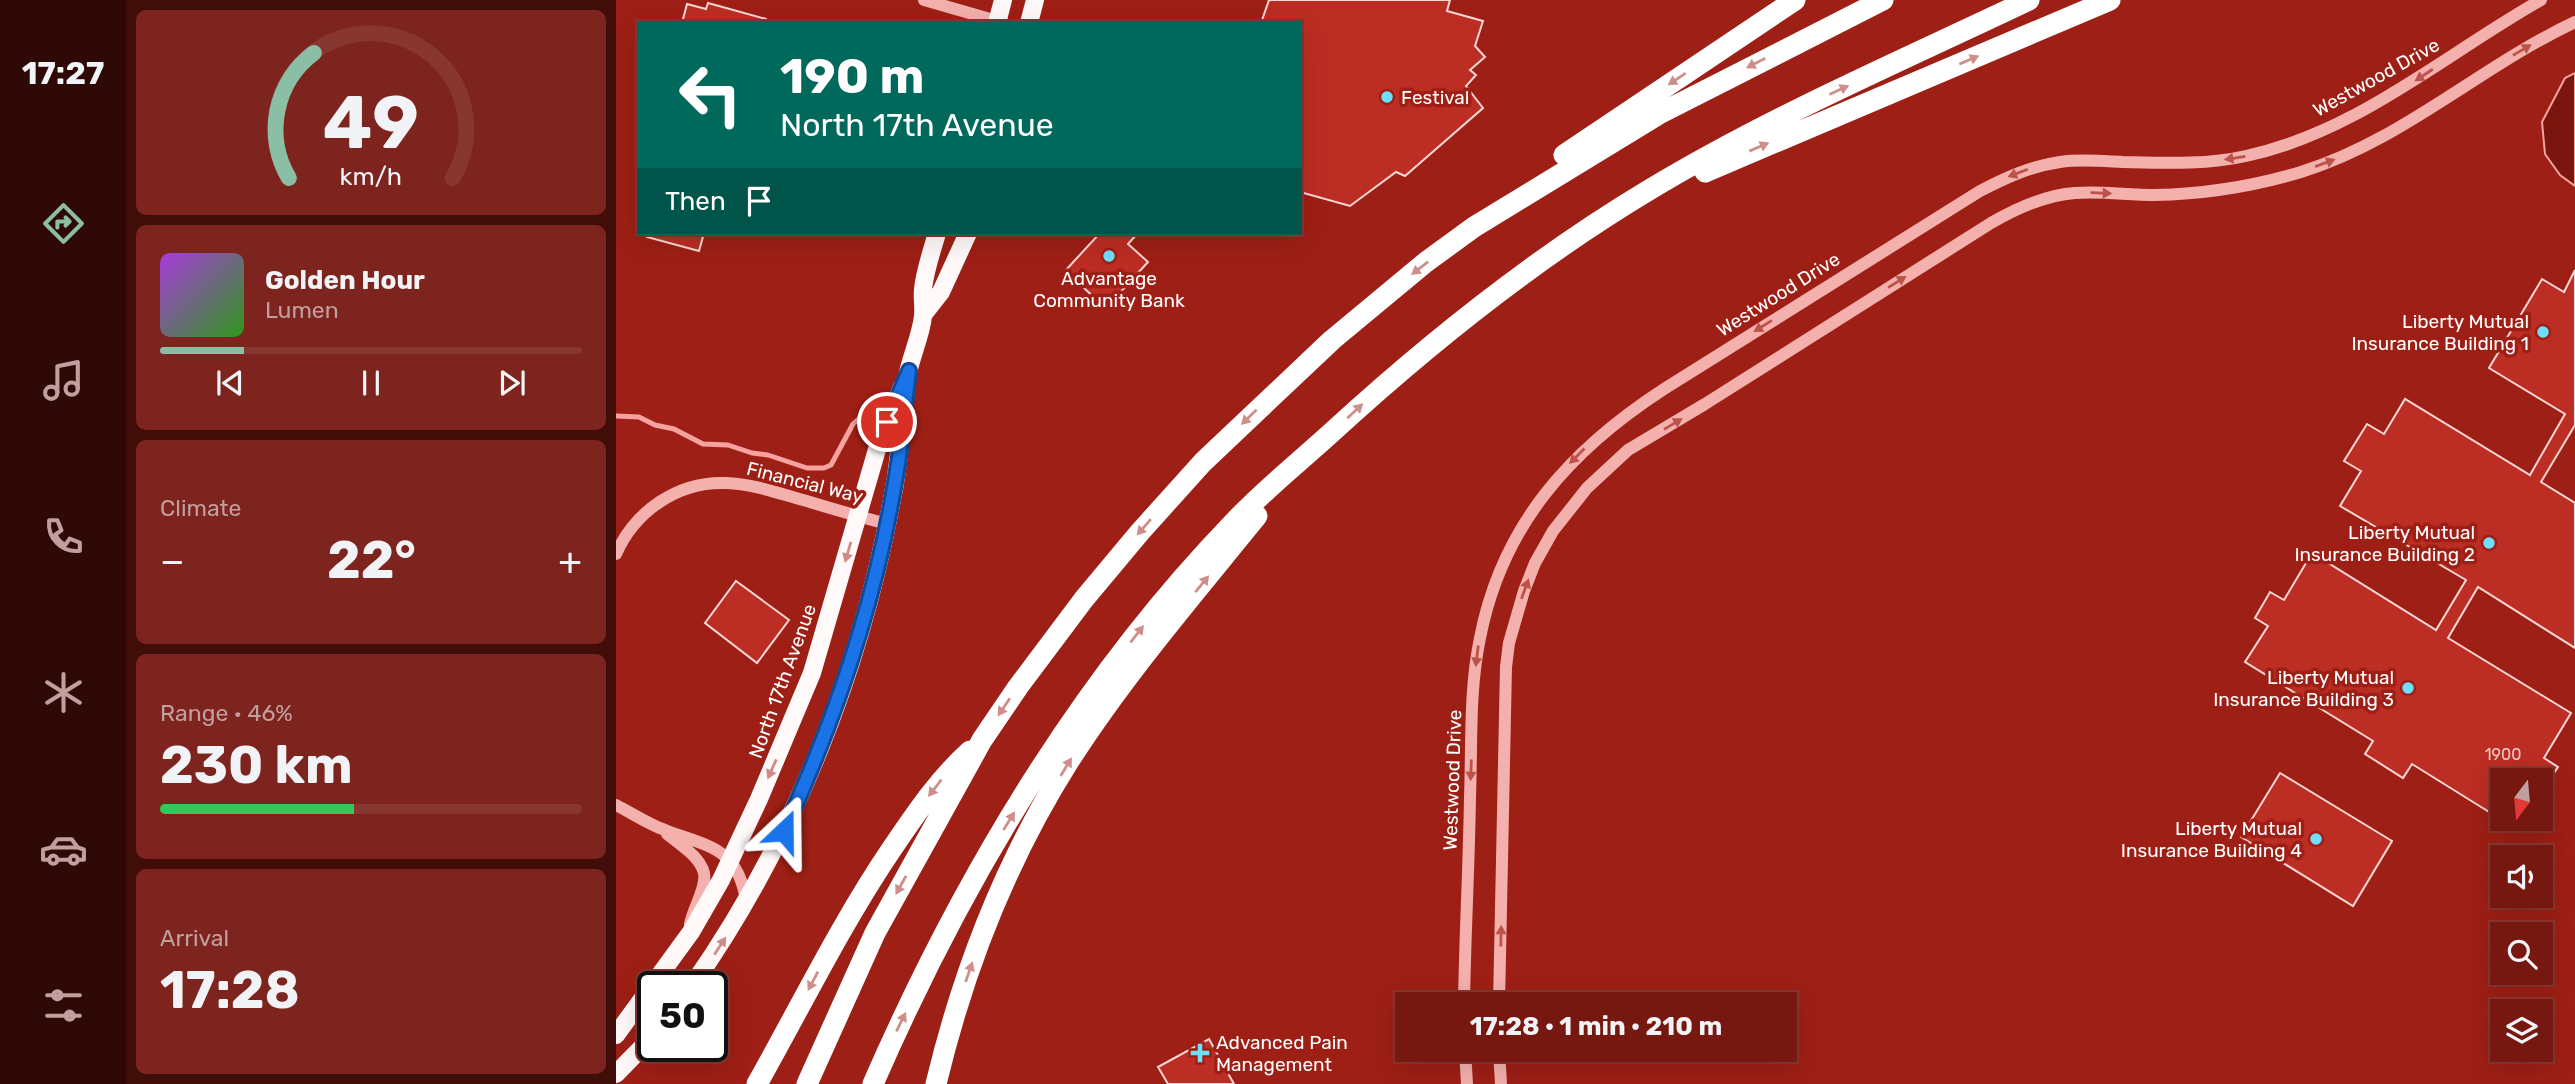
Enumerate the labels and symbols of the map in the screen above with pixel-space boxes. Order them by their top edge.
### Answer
street label: Westwood Drive [2309,33,2443,122]
one-way arrow [2512,44,2531,56]
one-way arrow [1959,54,1979,66]
one-way arrow [1746,58,1766,69]
one-way arrow [2415,68,2434,81]
one-way arrow [1668,72,1687,85]
one-way arrow [1829,84,1849,96]
place label: Festival [1401,86,1469,109]
marker: Festival [1379,89,1395,105]
one-way arrow [1749,141,1769,153]
one-way arrow [2224,153,2246,164]
one-way arrow [2315,157,2336,168]
one-way arrow [2007,168,2028,179]
one-way arrow [2091,188,2113,199]
street label: Westwood Drive [1712,247,1844,342]
marker: Advantage Community Bank [1101,248,1117,264]
one-way arrow [1411,260,1429,275]
place label: Advantage Community Bank [1033,267,1185,312]
one-way arrow [1888,276,1907,289]
place label: Liberty Mutual Insurance Building 1 [2351,310,2529,355]
one-way arrow [1754,320,1773,333]
marker: Liberty Mutual Insurance Building 1 [2535,324,2551,340]
pin [857,392,917,452]
one-way arrow [1346,403,1363,419]
one-way arrow [1240,409,1257,426]
one-way arrow [1663,417,1682,430]
one-way arrow [1570,447,1586,464]
street label: Financial Way [744,457,866,508]
one-way arrow [1137,519,1152,536]
place label: Liberty Mutual Insurance Building 2 [2294,521,2475,566]
marker: Liberty Mutual Insurance Building 2 [2481,535,2497,551]
one-way arrow [843,542,853,563]
one-way arrow [1194,575,1209,593]
one-way arrow [1520,578,1531,599]
street label: North 17th Avenue [744,601,821,761]
one-way arrow [1130,625,1144,643]
one-way arrow [1472,645,1483,667]
place label: Liberty Mutual Insurance Building 3 [2213,666,2394,711]
marker: Liberty Mutual Insurance Building 3 [2400,680,2416,696]
one-way arrow [997,698,1011,716]
street label: Westwood Drive [1439,709,1466,851]
house number: 1900 [2485,745,2521,764]
one-way arrow [1060,757,1073,776]
one-way arrow [767,759,778,780]
one-way arrow [1466,759,1477,781]
north arrow [2490,768,2553,831]
one-way arrow [927,779,942,797]
position arrow [747,794,821,868]
one-way arrow [1002,812,1015,831]
place label: Liberty Mutual Insurance Building 4 [2121,817,2302,862]
marker: Liberty Mutual Insurance Building 4 [2308,831,2324,847]
one-way arrow [895,875,907,895]
one-way arrow [1495,925,1506,947]
one-way arrow [713,937,727,955]
one-way arrow [964,961,975,982]
speed limit sign: 50 [637,971,728,1062]
one-way arrow [808,971,820,991]
one-way arrow [895,1012,907,1032]
place label: Advanced Pain Management [1216,1031,1348,1076]
marker: Advanced Pain Management [1190,1043,1210,1063]

